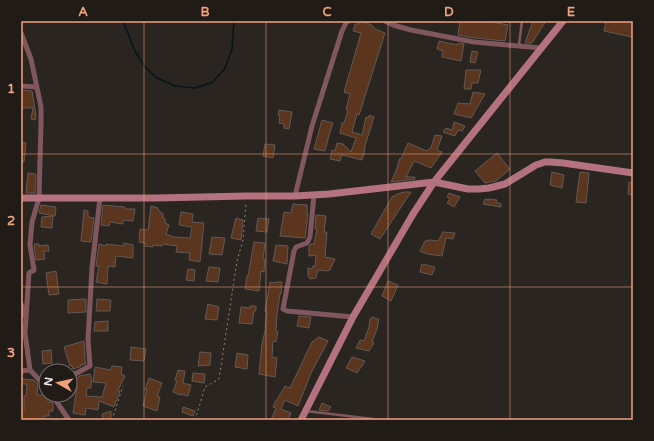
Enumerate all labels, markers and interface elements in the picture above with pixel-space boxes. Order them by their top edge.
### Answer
text: A [78,4,88,20]
text: B [200,4,210,20]
text: C [322,4,332,20]
text: D [444,4,454,20]
text: E [567,4,575,20]
text: 1 [7,81,15,97]
text: 2 [7,213,15,229]
text: 3 [7,345,15,361]
north arrow [38,363,78,403]
text: N [42,376,56,387]

